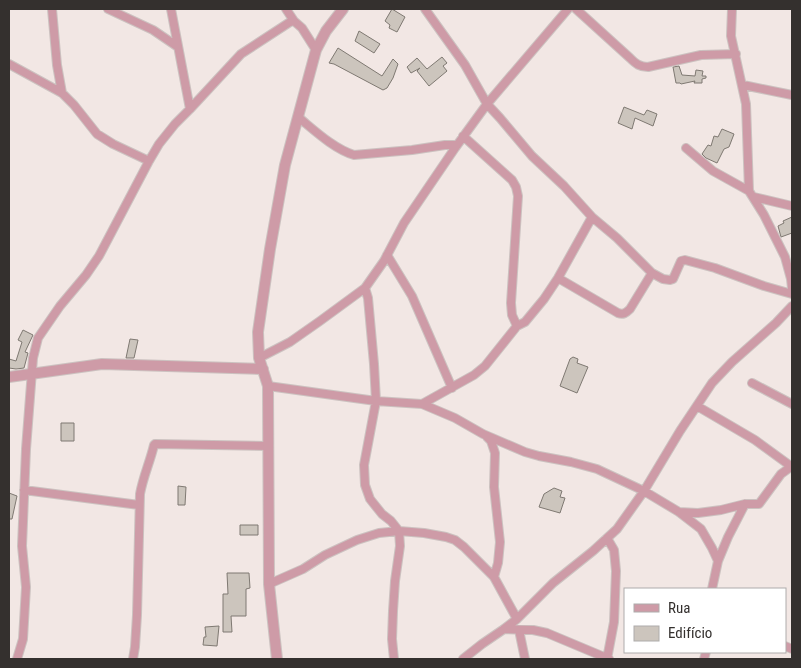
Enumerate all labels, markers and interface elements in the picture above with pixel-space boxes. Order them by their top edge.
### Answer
legend [624,588,786,653]
text: Rua [668,599,690,617]
text: Edifício [668,624,712,642]

